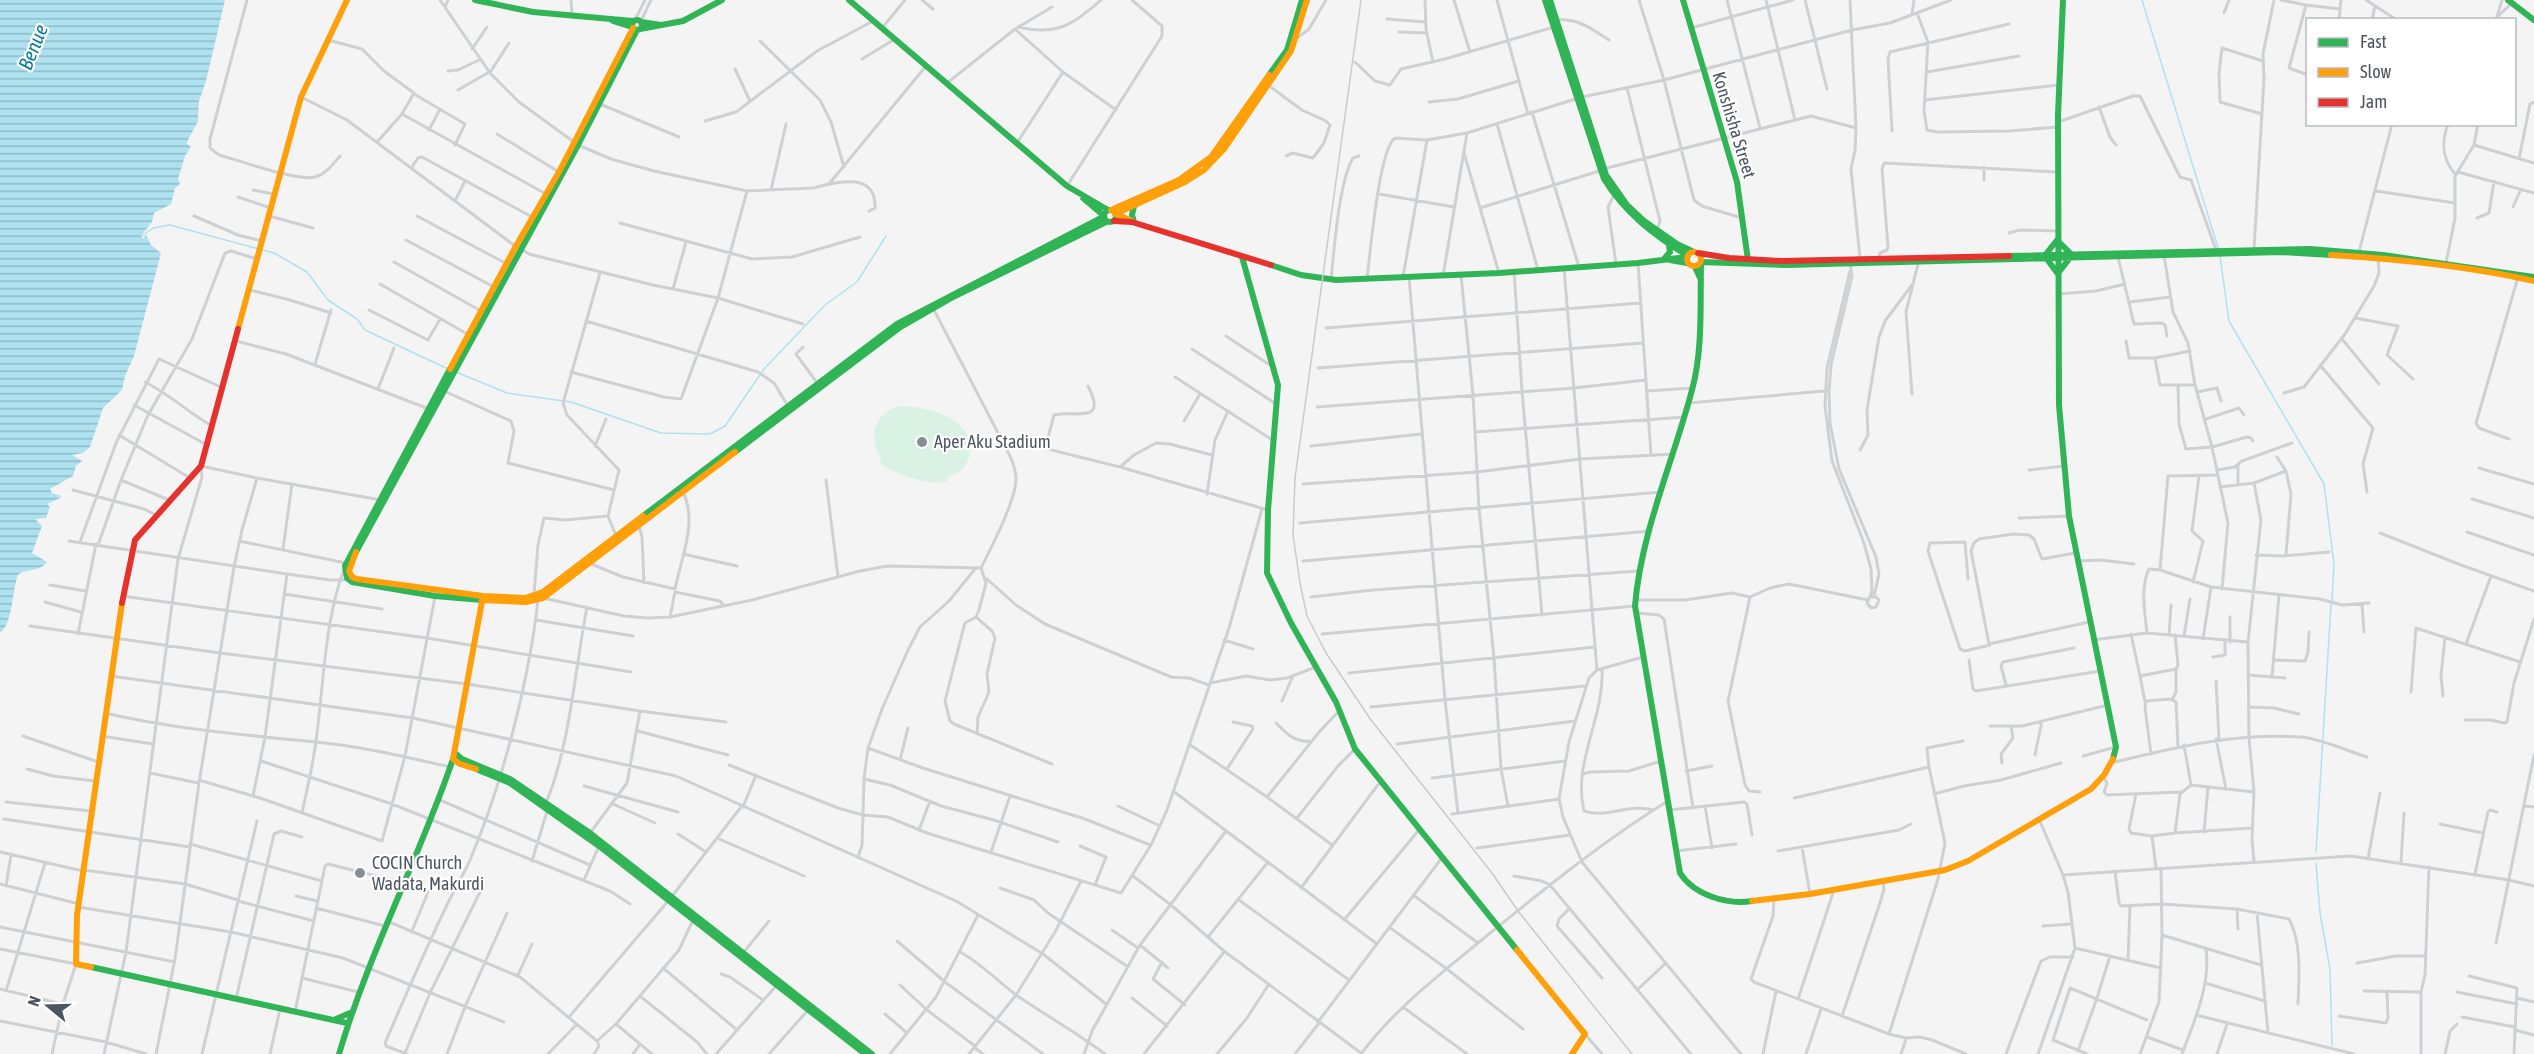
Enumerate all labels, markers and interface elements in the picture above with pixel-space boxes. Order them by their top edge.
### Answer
legend [2306,18,2516,126]
water label: Benue [13,21,52,73]
text: Fast [2360,31,2387,52]
text: Slow [2360,61,2391,82]
street label: Konshisha Street [1708,69,1761,181]
text: Jam [2360,91,2387,112]
place label: Aper Aku Stadium [934,431,1051,452]
marker: Aper Aku Stadium [915,435,929,449]
place label: COCIN Church Wadata, Makurdi [372,852,484,894]
marker: COCIN Church Wadata, Makurdi [353,866,367,880]
north arrow [18,976,78,1036]
text: N [24,994,44,1009]

